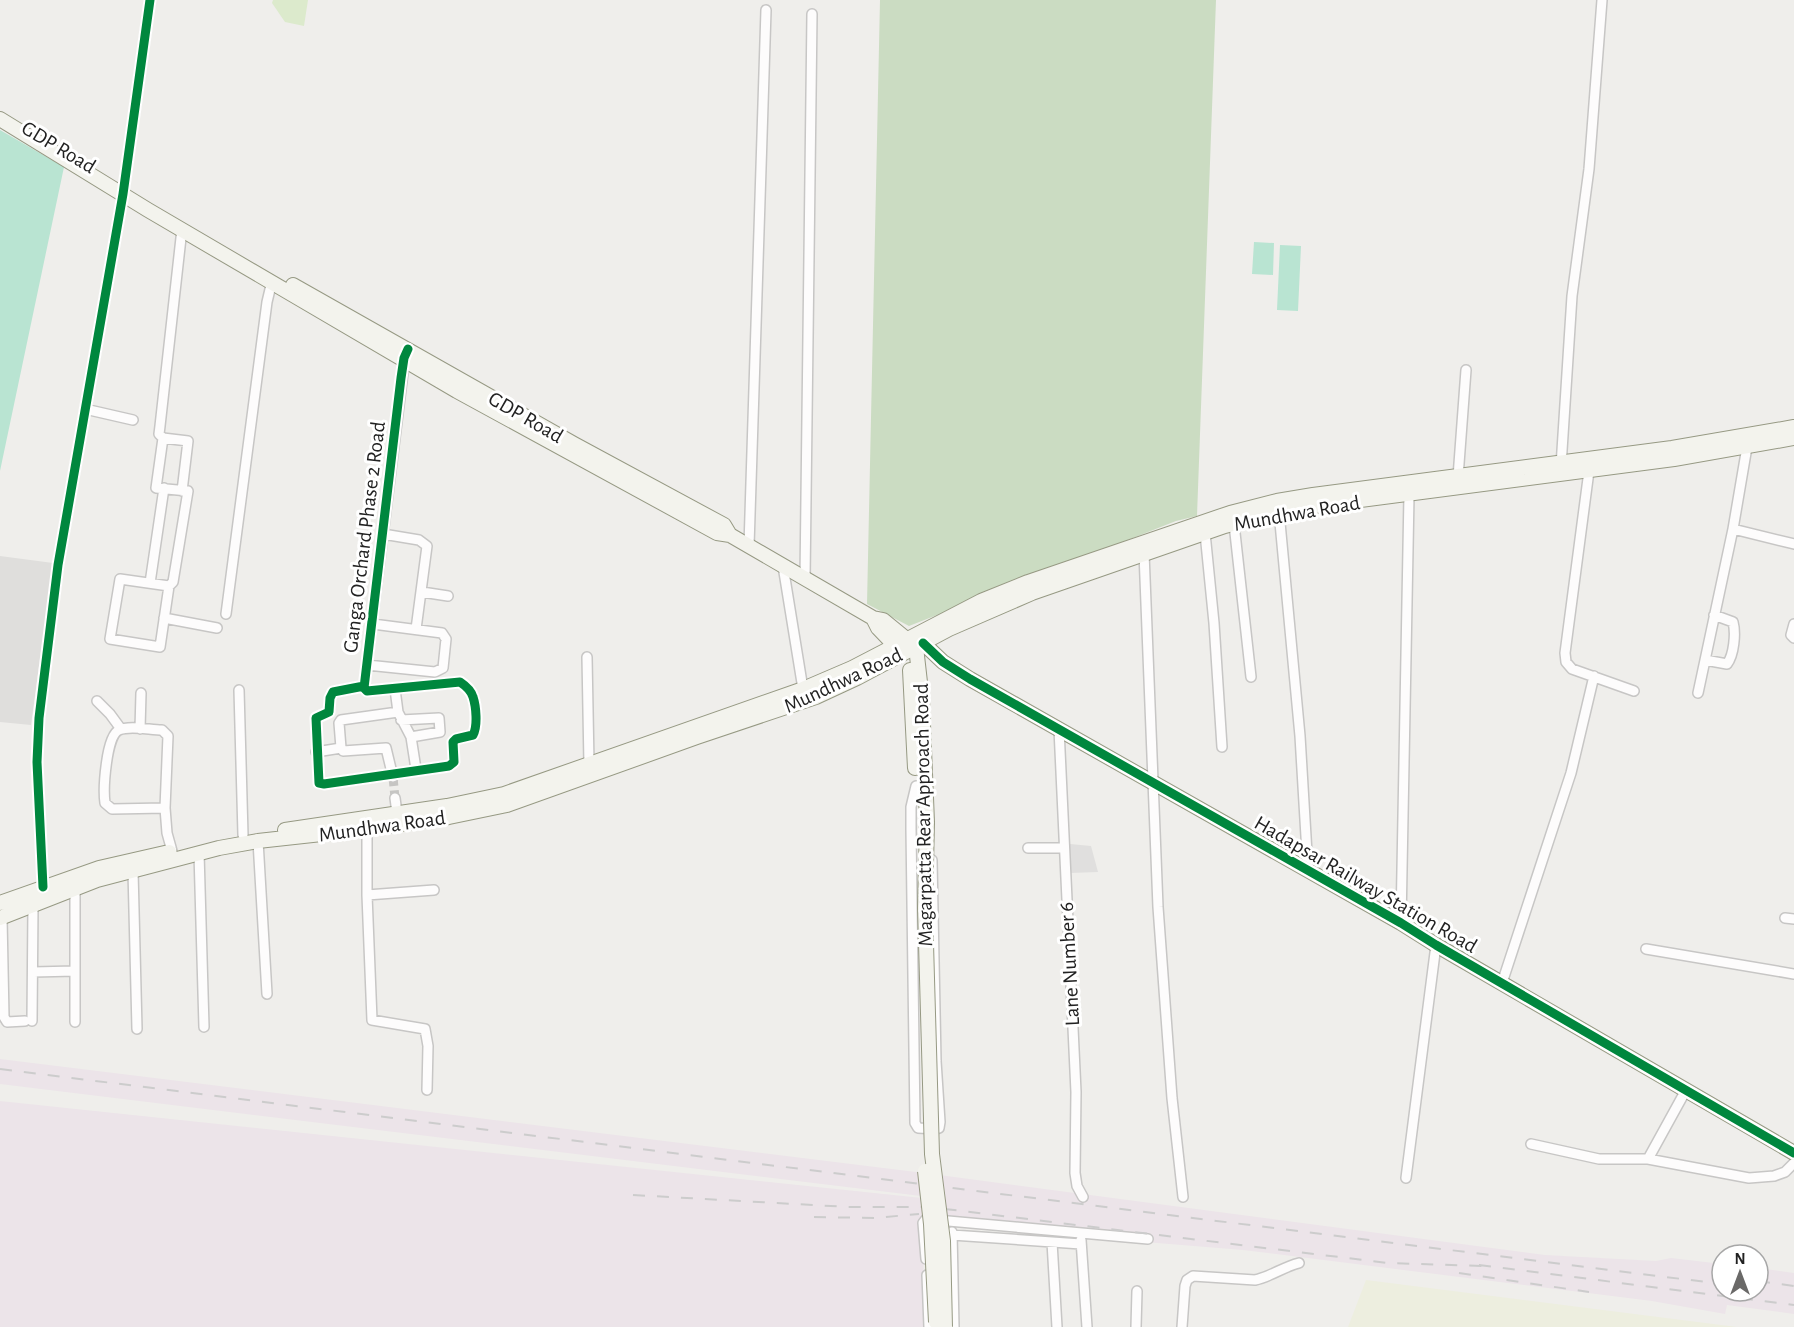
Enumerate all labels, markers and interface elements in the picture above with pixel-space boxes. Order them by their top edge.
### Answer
street label: GDP Road [18,117,100,178]
street label: GDP Road [485,388,567,447]
street label: Ganga Orchard Phase 2 Road [340,420,389,654]
street label: Mundhwa Road [1232,492,1362,535]
street label: Mundhwa Road [781,644,906,717]
street label: Magarpatta Rear Approach Road [911,683,936,947]
street label: Mundhwa Road [317,807,447,846]
street label: Hadapsar Railway Station Road [1251,812,1481,957]
street label: Lane Number 6 [1056,901,1083,1027]
north arrow [1710,1243,1770,1303]
text: N [1734,1251,1746,1267]

